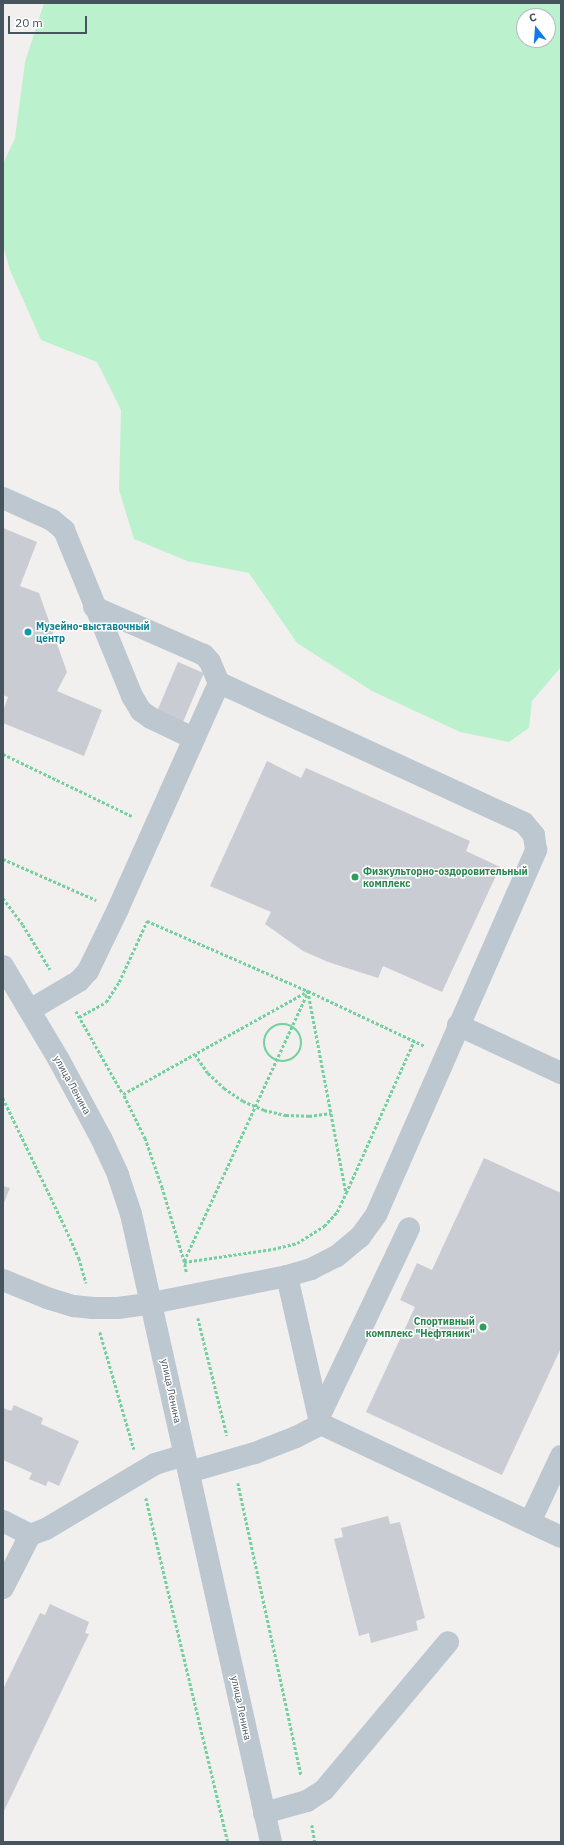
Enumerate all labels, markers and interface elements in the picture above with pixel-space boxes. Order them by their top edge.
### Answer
scale bar [10,8,89,34]
north arrow [516,8,556,48]
text: С [527,10,538,25]
text: 20 m [15,15,43,30]
place label: Музейно-выставочный центр [36,620,150,644]
marker: Музейно-выставочный центр [23,627,33,637]
place label: Физкульторно-оздоровительный комплекс [363,865,528,888]
marker: Физкульторно-оздоровительный комплекс [350,872,360,882]
street label: улица Ленина [51,1054,93,1116]
place label: Спортивный комплекс "Нефтяник" [366,1315,475,1338]
marker: Спортивный комплекс "Нефтяник" [478,1322,488,1332]
street label: улица Ленина [158,1358,184,1424]
street label: улица Ленина [228,1675,254,1741]

